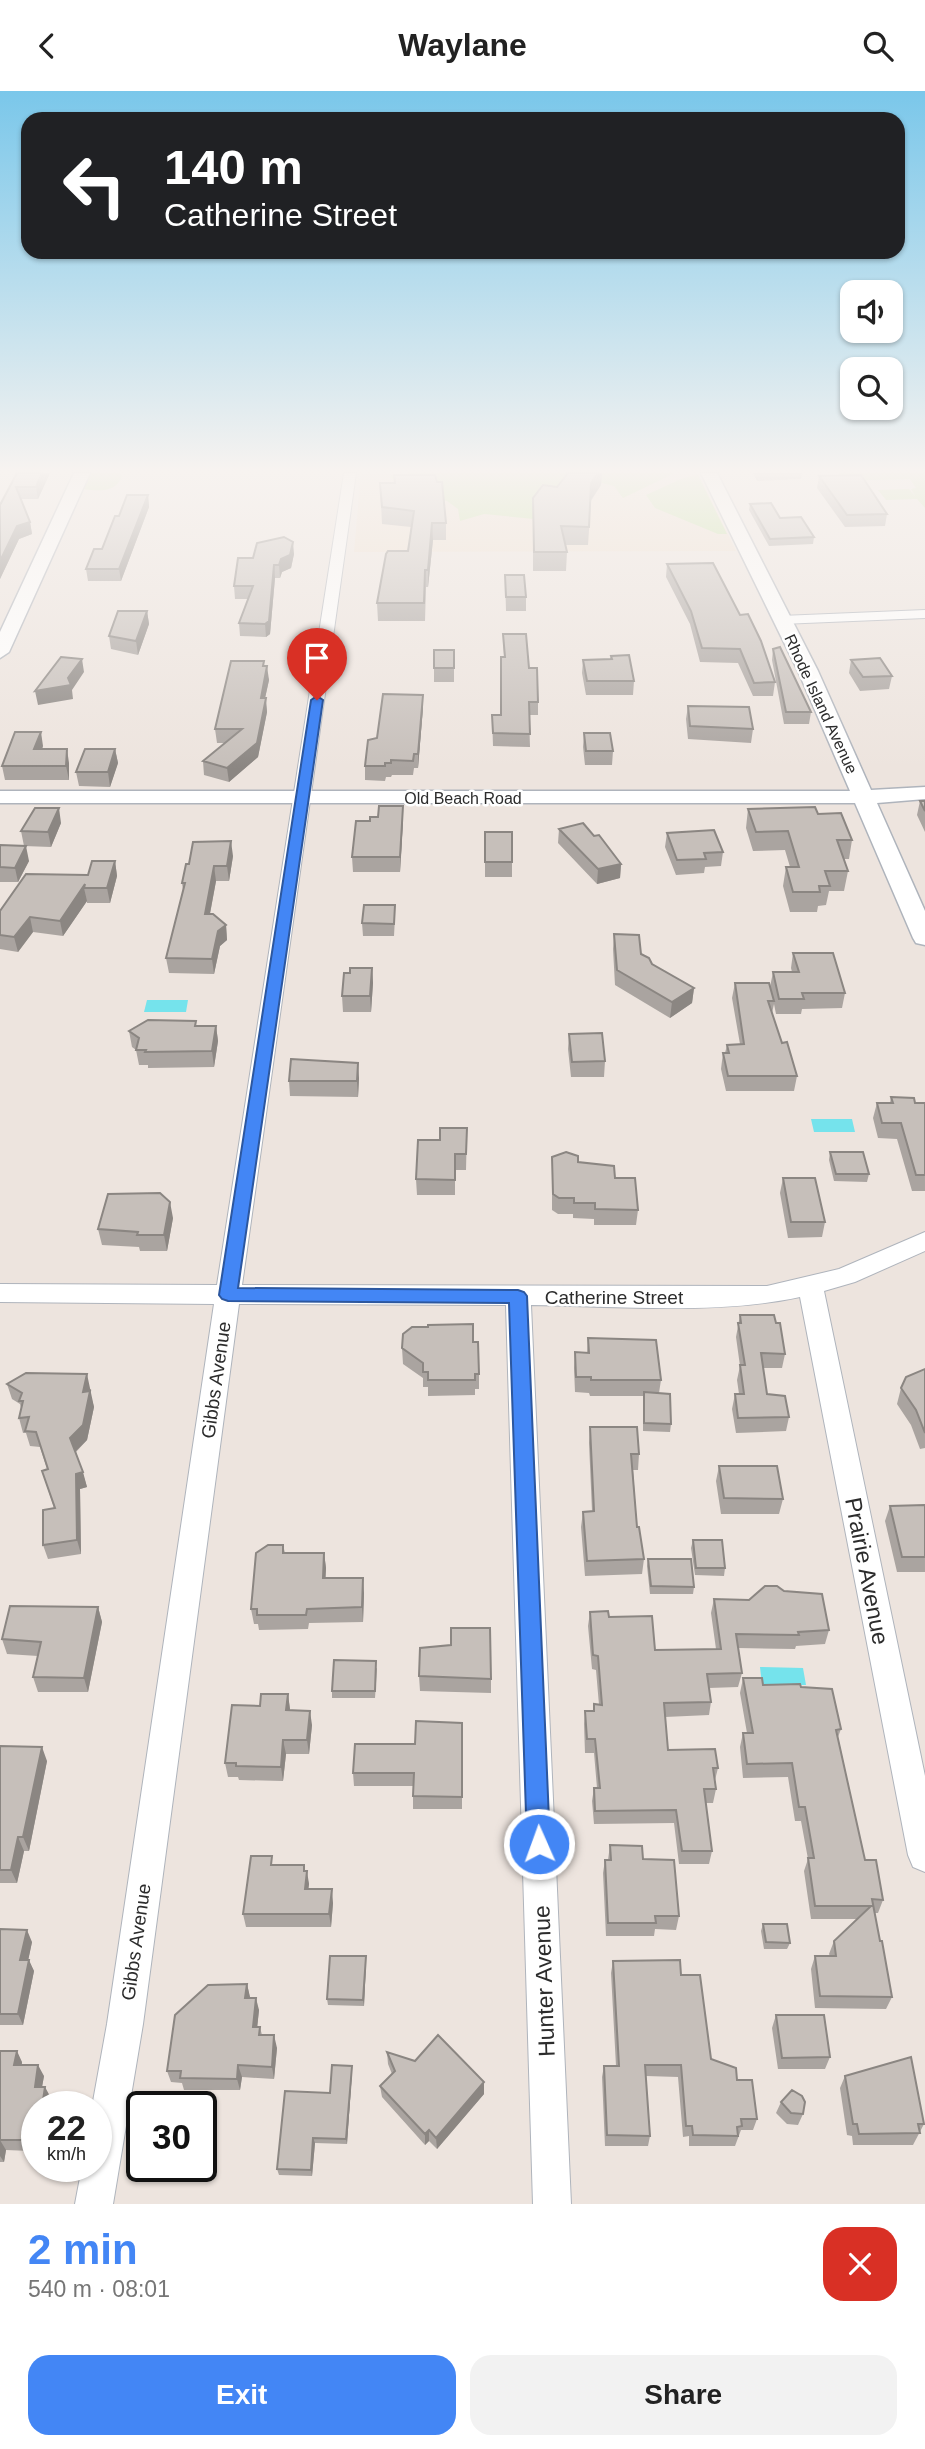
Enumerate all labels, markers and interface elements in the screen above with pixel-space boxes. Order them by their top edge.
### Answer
icon: back [28,27,66,65]
text: Waylane [398,27,527,63]
icon: search [859,27,897,65]
icon: left [49,140,140,231]
text: 140 m [164,140,303,194]
text: Catherine Street [164,197,397,233]
map controls [840,280,903,420]
button: sound [840,280,903,343]
button: search [840,357,903,420]
pin [287,628,347,700]
street label: Rhode Island Avenue [781,632,861,776]
icon: arrive [298,639,336,677]
street label: Old Beach Road [404,790,522,807]
street label: Catherine Street [545,1287,684,1308]
street label: Gibbs Avenue [197,1320,235,1440]
street label: Prairie Avenue [840,1495,894,1647]
position arrow [502,1807,576,1881]
street label: Gibbs Avenue [117,1882,155,2002]
street label: Hunter Avenue [528,1905,560,2057]
speed limit sign: 30 [126,2091,217,2182]
text: 22 [47,2108,86,2147]
text: km/h [47,2144,86,2164]
text: 2 min [28,2226,138,2273]
button: close [823,2227,897,2301]
text: 540 m · 08:01 [28,2276,170,2302]
button: Exit [28,2355,456,2435]
button: Share [470,2355,897,2435]

